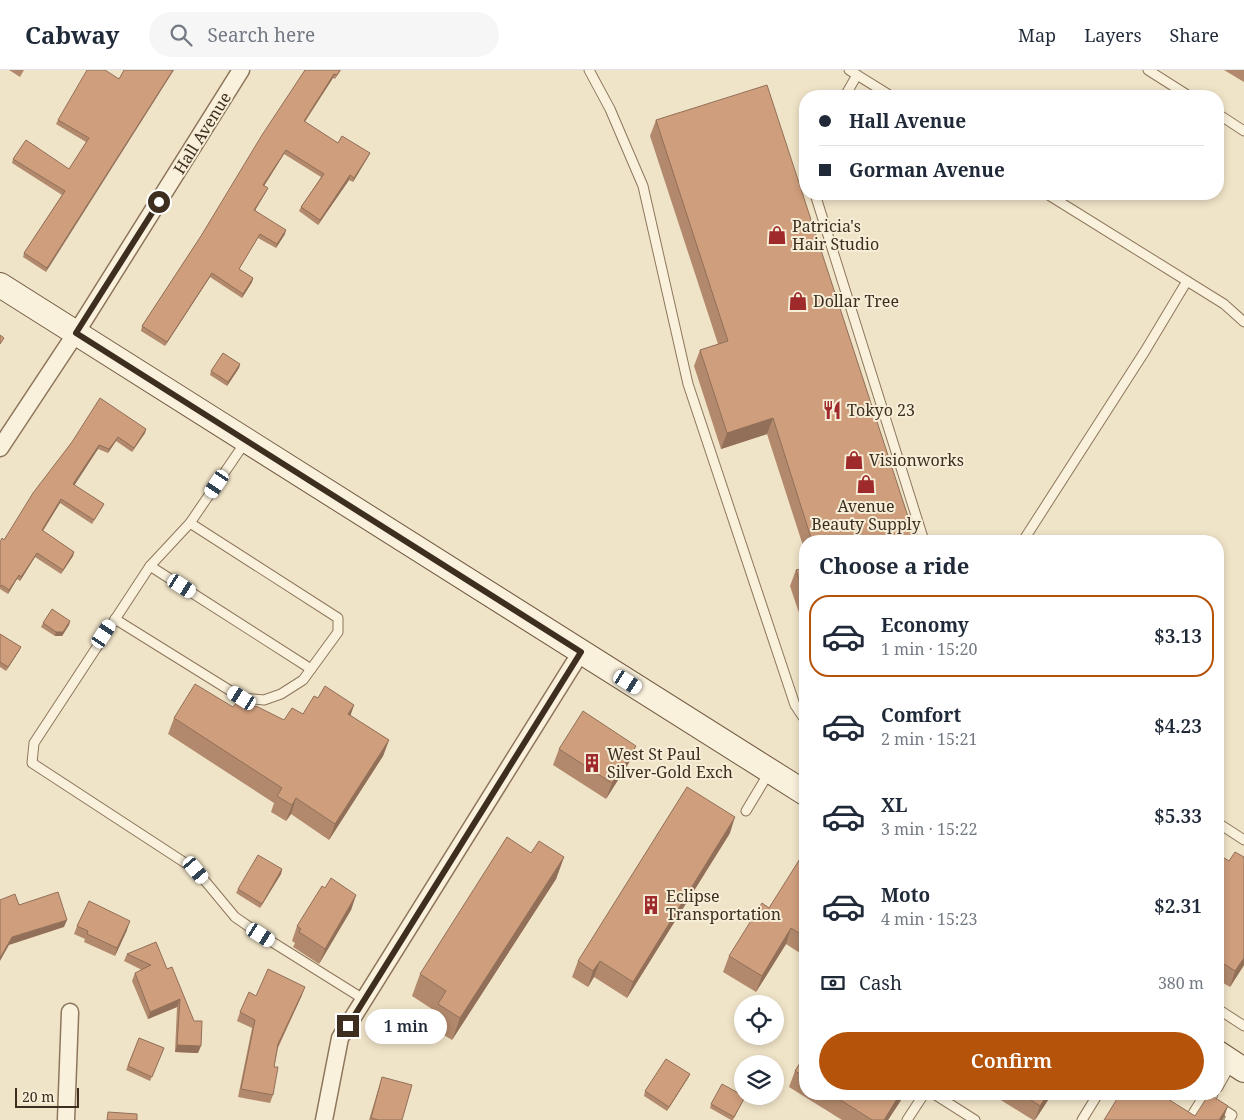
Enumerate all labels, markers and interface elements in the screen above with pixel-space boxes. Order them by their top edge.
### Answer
search box [149,12,499,57]
text: Cabway [25,18,119,51]
icon: search [167,21,195,49]
text: Search here [207,22,315,48]
text: Map [1018,23,1056,47]
text: Layers [1084,23,1142,47]
text: Share [1170,23,1219,47]
street label: Hall Avenue [168,88,236,178]
text: Hall Avenue [849,108,966,134]
text: Gorman Avenue [849,157,1005,183]
route start [148,191,170,213]
place label: Patricia's Hair Studio [792,215,879,255]
shop icon: Patricia's Hair Studio [766,224,788,246]
shop icon: Dollar Tree [787,290,809,312]
place label: Dollar Tree [813,290,899,312]
restaurant icon: Tokyo 23 [821,399,843,421]
place label: Tokyo 23 [847,399,915,421]
shop icon: Visionworks [843,449,865,471]
place label: Visionworks [869,449,964,471]
car [202,467,231,501]
shop icon: Avenue Beauty Supply [855,473,877,495]
place label: Avenue Beauty Supply [811,495,922,535]
text: Choose a ride [819,550,969,580]
car [165,572,198,600]
text: Economy [881,612,969,638]
icon: car [821,614,866,659]
car [89,617,118,651]
text: $3.13 [1154,623,1202,649]
text: 1 min · 15:20 [881,638,977,660]
car [611,668,644,696]
car [225,684,258,712]
text: Comfort [881,702,961,728]
icon: car [821,704,866,749]
text: $4.23 [1154,713,1202,739]
text: 2 min · 15:21 [881,728,977,750]
place label: West St Paul Silver-Gold Exch [607,743,733,783]
building icon: West St Paul Silver-Gold Exch [581,752,603,774]
text: XL [881,792,907,818]
icon: car [821,794,866,839]
text: $5.33 [1154,803,1202,829]
text: 3 min · 15:22 [881,818,977,840]
car [180,854,211,886]
text: Moto [881,882,930,908]
icon: car [821,884,866,929]
place label: Eclipse Transportation [666,885,781,925]
text: $2.31 [1154,893,1202,919]
building icon: Eclipse Transportation [640,894,662,916]
text: 4 min · 15:23 [881,908,977,930]
car [244,921,277,949]
icon: cash [819,969,847,997]
text: Cash [859,970,902,996]
text: 380 m [1158,972,1204,994]
map controls [734,995,784,1105]
button: locate [734,995,784,1045]
callout: 1 min [366,1008,448,1044]
route end [337,1015,359,1037]
text: 1 min [384,1015,428,1037]
button: Confirm [819,1032,1204,1090]
button: layers [734,1055,784,1105]
scale bar [15,1085,79,1108]
text: 20 m [22,1087,55,1106]

